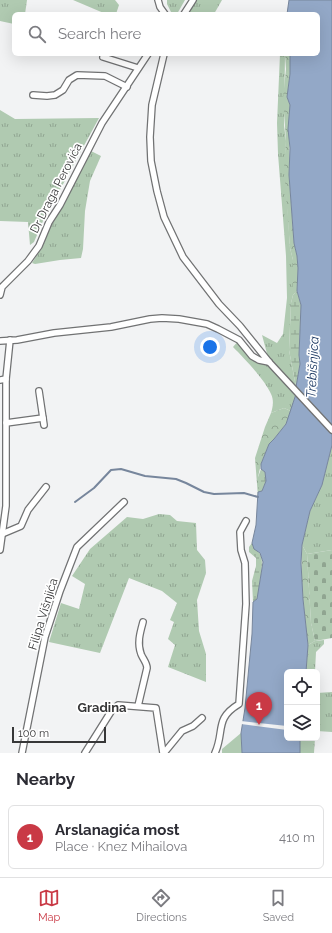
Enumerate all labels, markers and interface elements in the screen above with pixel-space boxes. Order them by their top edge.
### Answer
search box [12,12,320,56]
icon: search [26,23,48,45]
text: Search here [58,25,141,43]
street label: Dr Draga Perovića [27,141,85,235]
water label: Trebišnjica [303,336,322,398]
your location [200,337,220,357]
street label: Filipa Višnjića [25,576,61,652]
map controls [284,669,320,741]
button: locate [284,669,320,705]
pin: 1 [246,692,272,725]
district label: Gradina [78,700,127,715]
button: layers [284,705,320,741]
scale bar [12,725,106,744]
text: 100 m [18,727,49,740]
text: Nearby [16,769,75,789]
text: Arslanagića most [55,821,180,839]
text: 1 [27,830,33,845]
text: 410 m [279,830,315,845]
text: Place · Knez Mihailova [55,839,187,854]
tab: Map [38,887,60,924]
tab: Directions [136,887,187,924]
tab: Saved [263,887,294,924]

